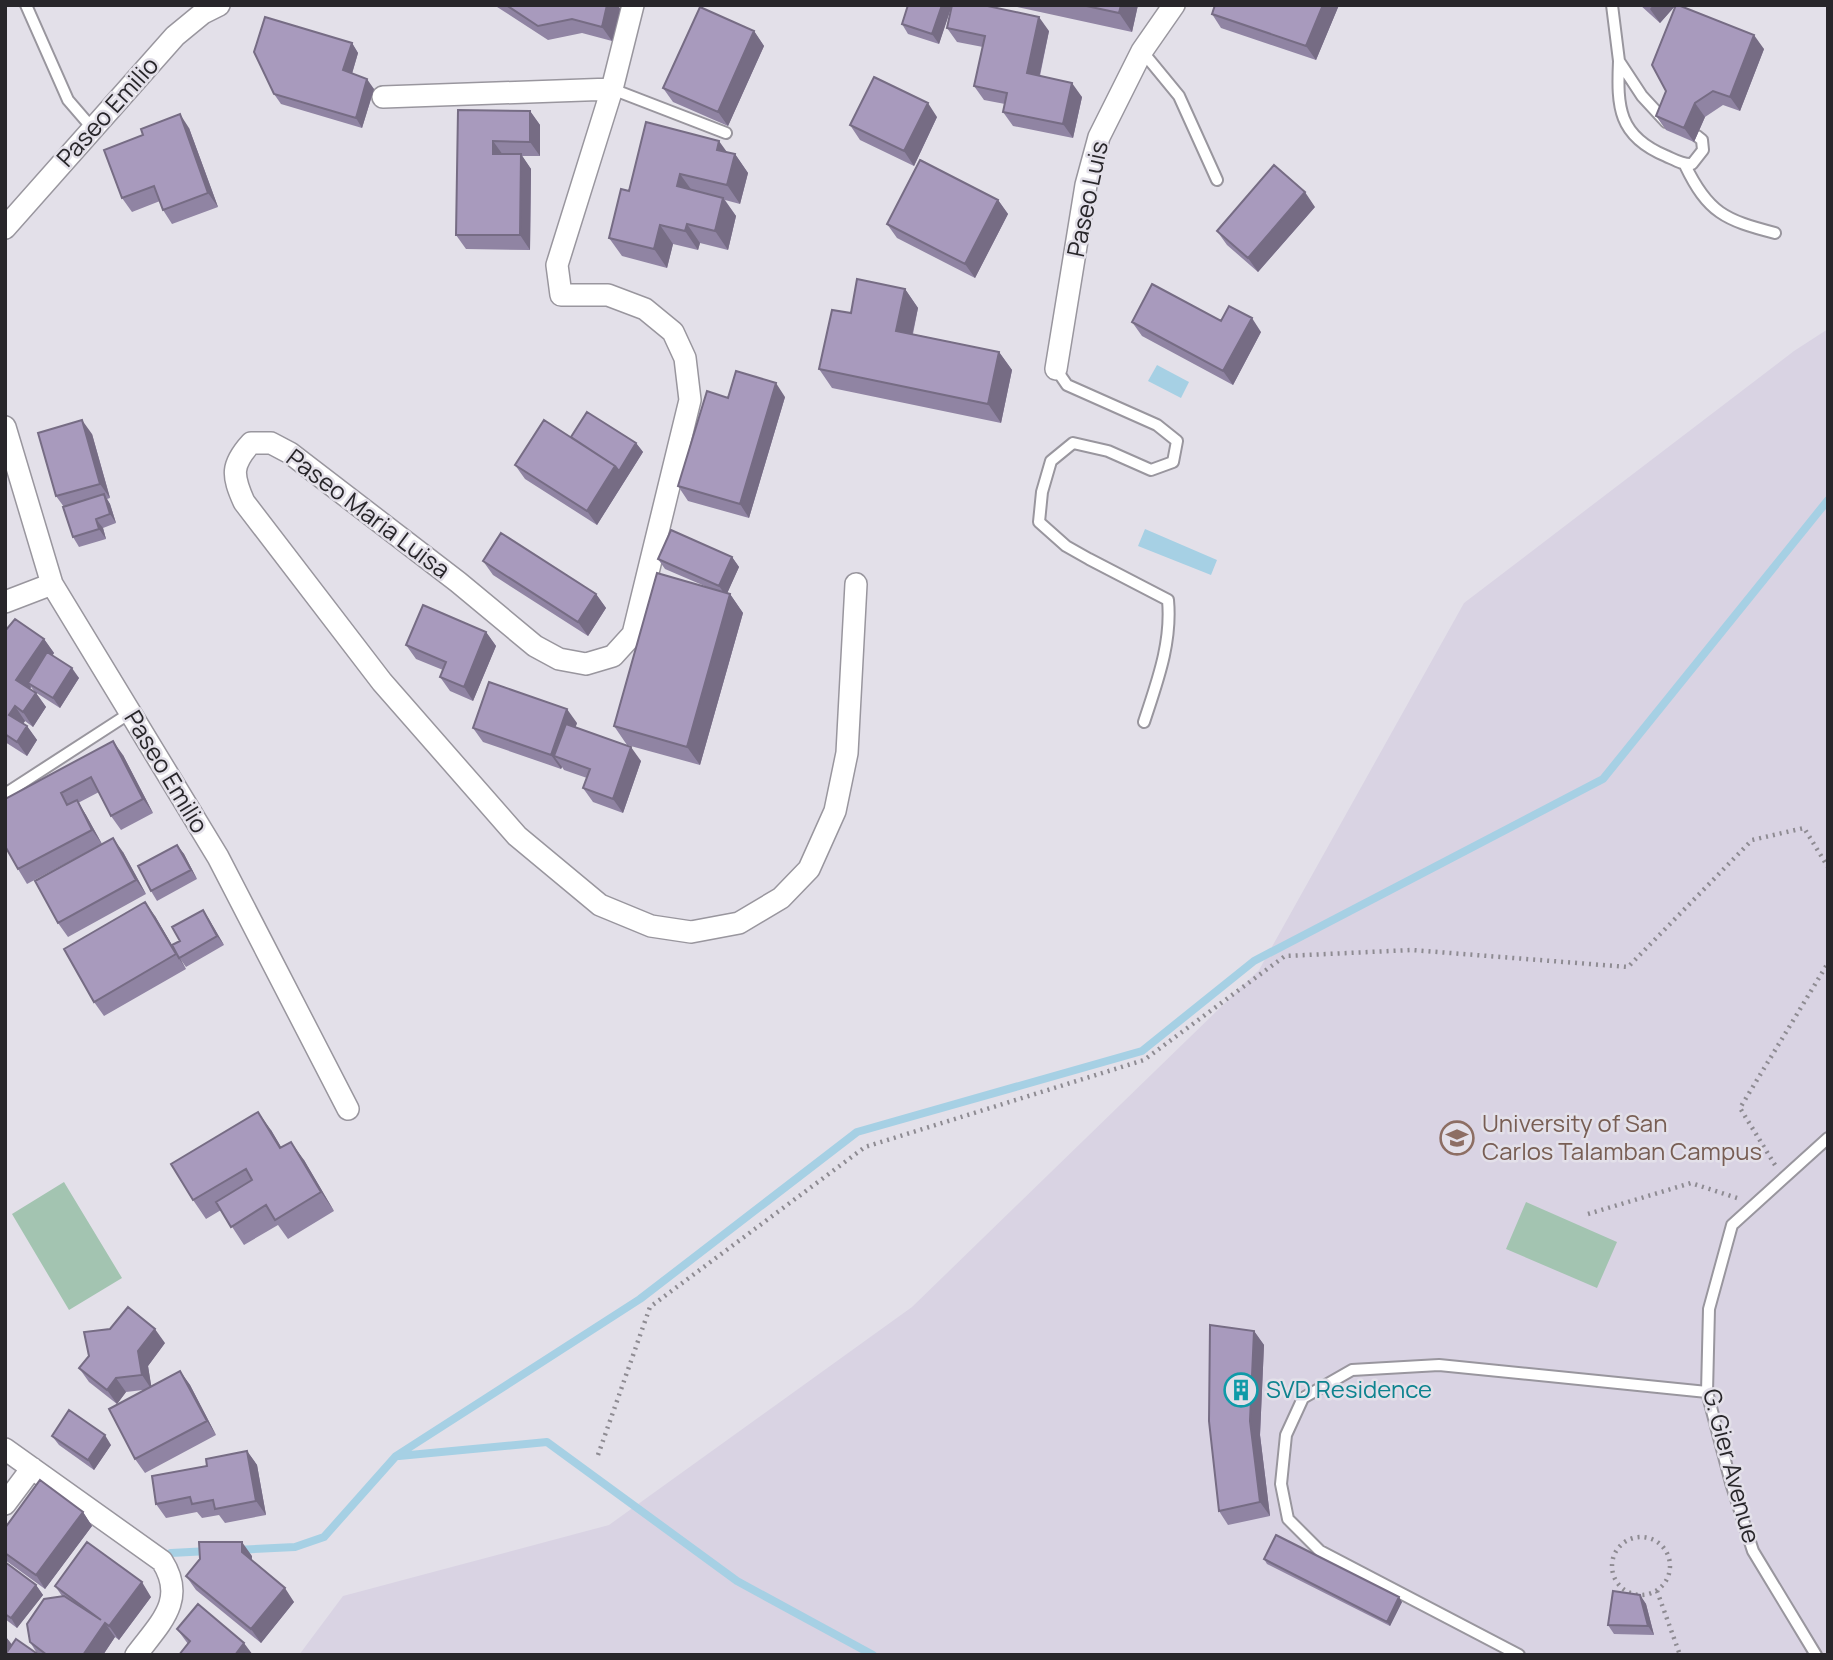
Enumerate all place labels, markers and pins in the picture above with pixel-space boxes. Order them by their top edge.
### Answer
place label: University of San Carlos Talamban Campus [1482,1106,1762,1167]
school or university icon: University of San Carlos Talamban Campus [1438,1119,1476,1157]
building icon: SVD Residence [1222,1371,1260,1409]
place label: SVD Residence [1266,1372,1432,1405]

